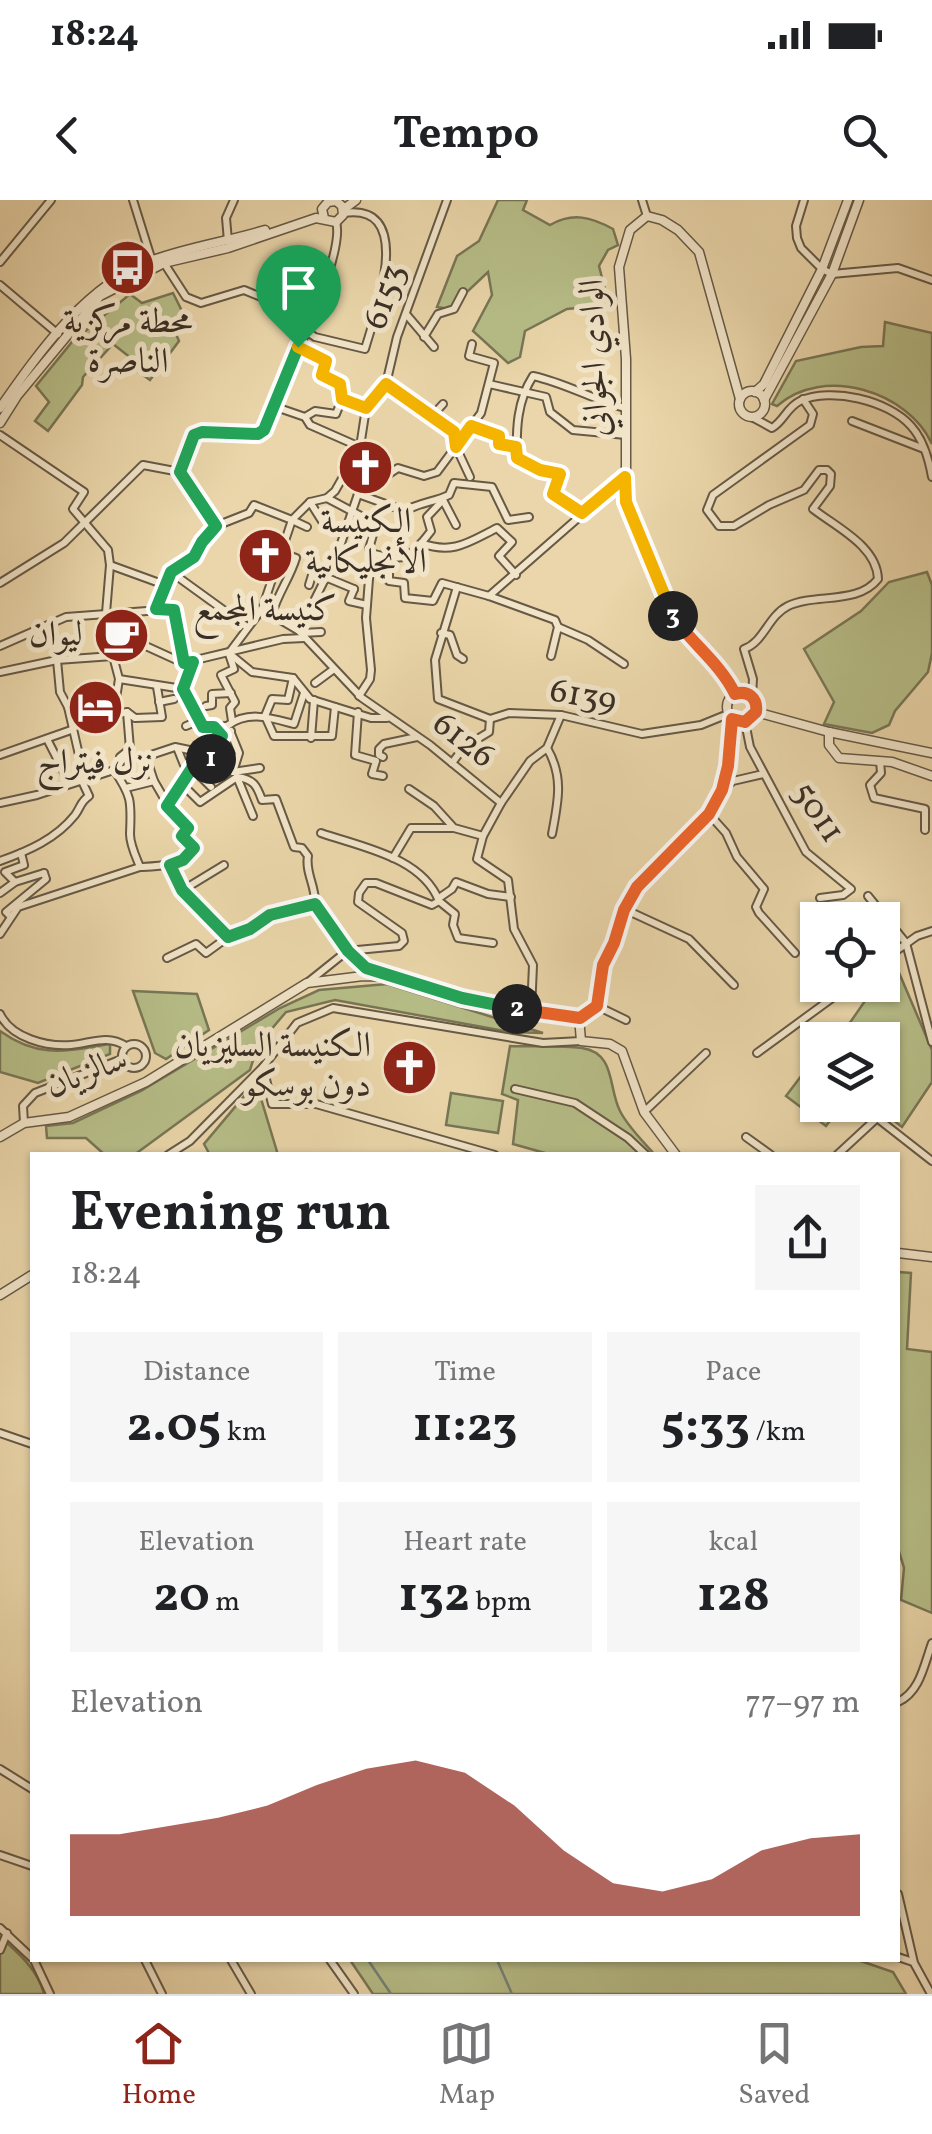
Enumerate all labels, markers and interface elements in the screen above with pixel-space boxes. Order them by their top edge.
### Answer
text: 18:24 [50,9,139,62]
text: Tempo [393,104,539,167]
icon: back [40,108,95,163]
icon: search [837,108,892,163]
bus stop icon: محطة مركزية الناصرة [98,237,158,297]
pin [256,245,341,348]
street label: 6153 [353,258,419,336]
icon: arrive [271,260,326,315]
street label: الوادي الجواني [569,278,625,438]
place label: محطة مركزية الناصرة [63,299,193,387]
church icon: الكنيسة الأنجليكانية [336,437,396,497]
place label: الكنيسة الأنجليكانية [305,499,427,587]
church icon: كنيسة المجمع [235,525,295,585]
place label: كنيسة المجمع [193,587,337,639]
pin: 3 [648,591,698,641]
text: 3 [666,596,680,635]
cafe icon: ليوان [92,606,152,666]
place label: ليوان [29,612,83,660]
street label: 6139 [546,668,620,726]
hotel icon: نزل فيتراج [65,678,125,738]
street label: 6126 [422,701,504,781]
pin: 1 [186,734,236,784]
text: 1 [205,739,217,778]
place label: نزل فيتراج [37,740,153,792]
street label: 5011 [779,773,855,853]
map controls [800,902,900,1122]
button: locate [800,902,900,1002]
pin: 2 [492,984,542,1034]
text: 2 [510,989,524,1028]
button: layers [800,1022,900,1122]
place label: الكنيسة السليزيان دون بوسكو [174,1023,371,1111]
street label: سالزيان [39,1036,135,1112]
church icon: الكنيسة السليزيان دون بوسكو [380,1037,440,1097]
text: Evening run [70,1177,391,1253]
button: share [755,1185,860,1290]
text: 18:24 [70,1253,142,1297]
text: Distance [143,1353,250,1392]
text: Time [434,1353,496,1392]
text: Pace [705,1353,761,1392]
text: 2.05 [126,1392,221,1462]
text: 11:23 [412,1392,518,1462]
text: 5:33 [661,1392,750,1462]
text: km [221,1413,267,1452]
text: /km [750,1413,806,1452]
text: Elevation [138,1523,255,1562]
text: Heart rate [403,1523,527,1562]
text: kcal [708,1523,758,1562]
text: 20 [153,1562,210,1632]
text: 132 [398,1562,470,1632]
text: 128 [697,1562,770,1632]
text: m [210,1583,240,1622]
text: bpm [470,1583,532,1622]
text: Elevation [70,1682,203,1726]
text: 77–97 m [745,1682,860,1726]
tab: Home [122,2016,196,2115]
tab: Map [439,2016,495,2115]
tab: Saved [738,2016,810,2115]

